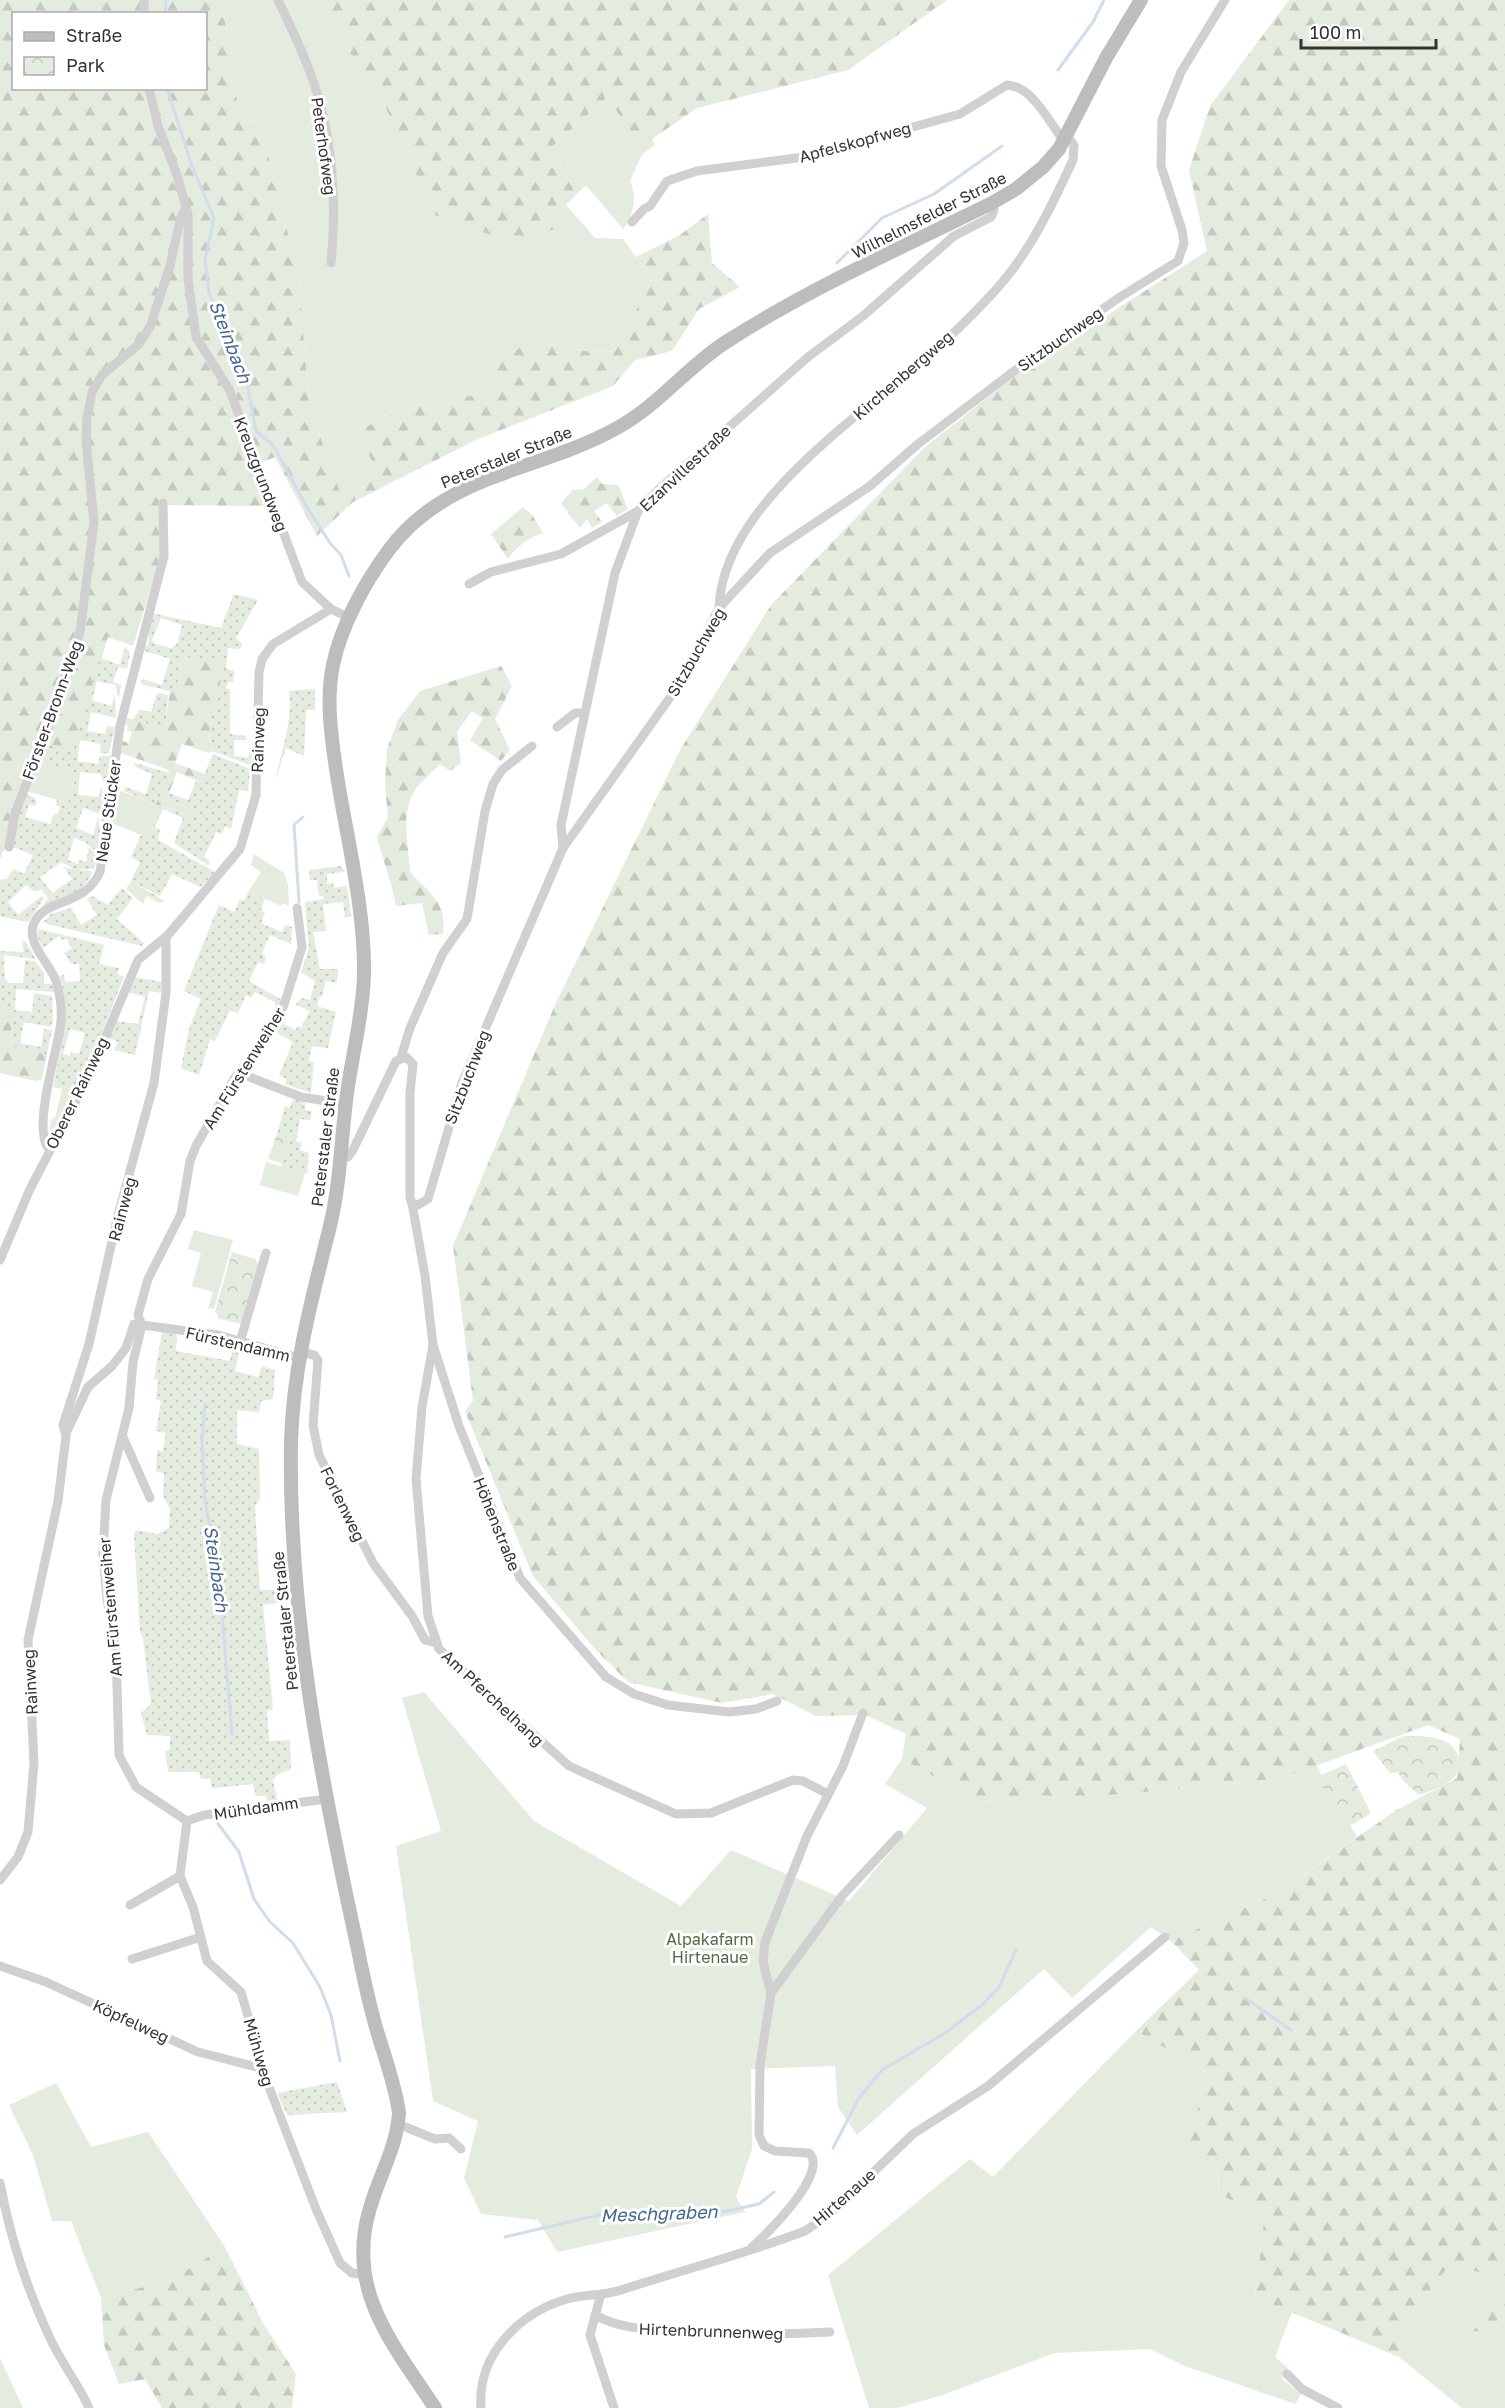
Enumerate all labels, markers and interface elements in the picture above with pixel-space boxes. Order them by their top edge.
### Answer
legend [12,12,207,90]
scale bar [1301,12,1436,50]
text: 100 m [1310,21,1361,43]
text: Straße [66,24,122,46]
text: Park [66,54,105,76]
street label: Peterhofweg [307,96,341,196]
street label: Apfelskopfweg [797,117,913,167]
street label: Wilhelmsfelder Straße [848,167,1010,263]
water label: Steinbach [205,297,257,387]
street label: Sitzbuchweg [1014,302,1106,376]
street label: Kirchenbergweg [849,326,957,424]
street label: Kreuzgrundweg [230,414,292,534]
street label: Ezanvillestraße [635,421,735,515]
street label: Peterstaler Straße [437,422,575,492]
street label: Sitzbuchweg [663,604,729,700]
street label: Förster-Bronn-Weg [18,638,86,782]
street label: Rainweg [247,707,269,773]
street label: Neue Stücker [91,758,125,864]
street label: Am Fürstenweiher [198,1003,290,1133]
street label: Sitzbuchweg [440,1027,494,1127]
street label: Oberer Rainweg [41,1034,113,1152]
street label: Peterstaler Straße [307,1066,343,1208]
street label: Rainweg [104,1175,140,1243]
street label: Fürstendamm [184,1322,292,1366]
street label: Forlenweg [316,1463,370,1545]
street label: Höhenstraße [469,1474,525,1574]
water label: Steinbach [200,1524,234,1614]
street label: Am Fürstenweiher [94,1536,126,1678]
street label: Peterstaler Straße [268,1550,302,1692]
street label: Am Pferchelhang [438,1646,548,1750]
street label: Rainweg [18,1649,42,1715]
street label: Mühldamm [212,1792,300,1824]
park label: Alpakafarm Hirtenaue [666,1929,754,1967]
street label: Köpfelweg [90,1995,172,2047]
street label: Mühlweg [240,2016,278,2088]
street label: Hirtenaue [809,2164,879,2230]
water label: Meschgraben [600,2200,719,2226]
street label: Hirtenbrunnenweg [638,2318,784,2344]

